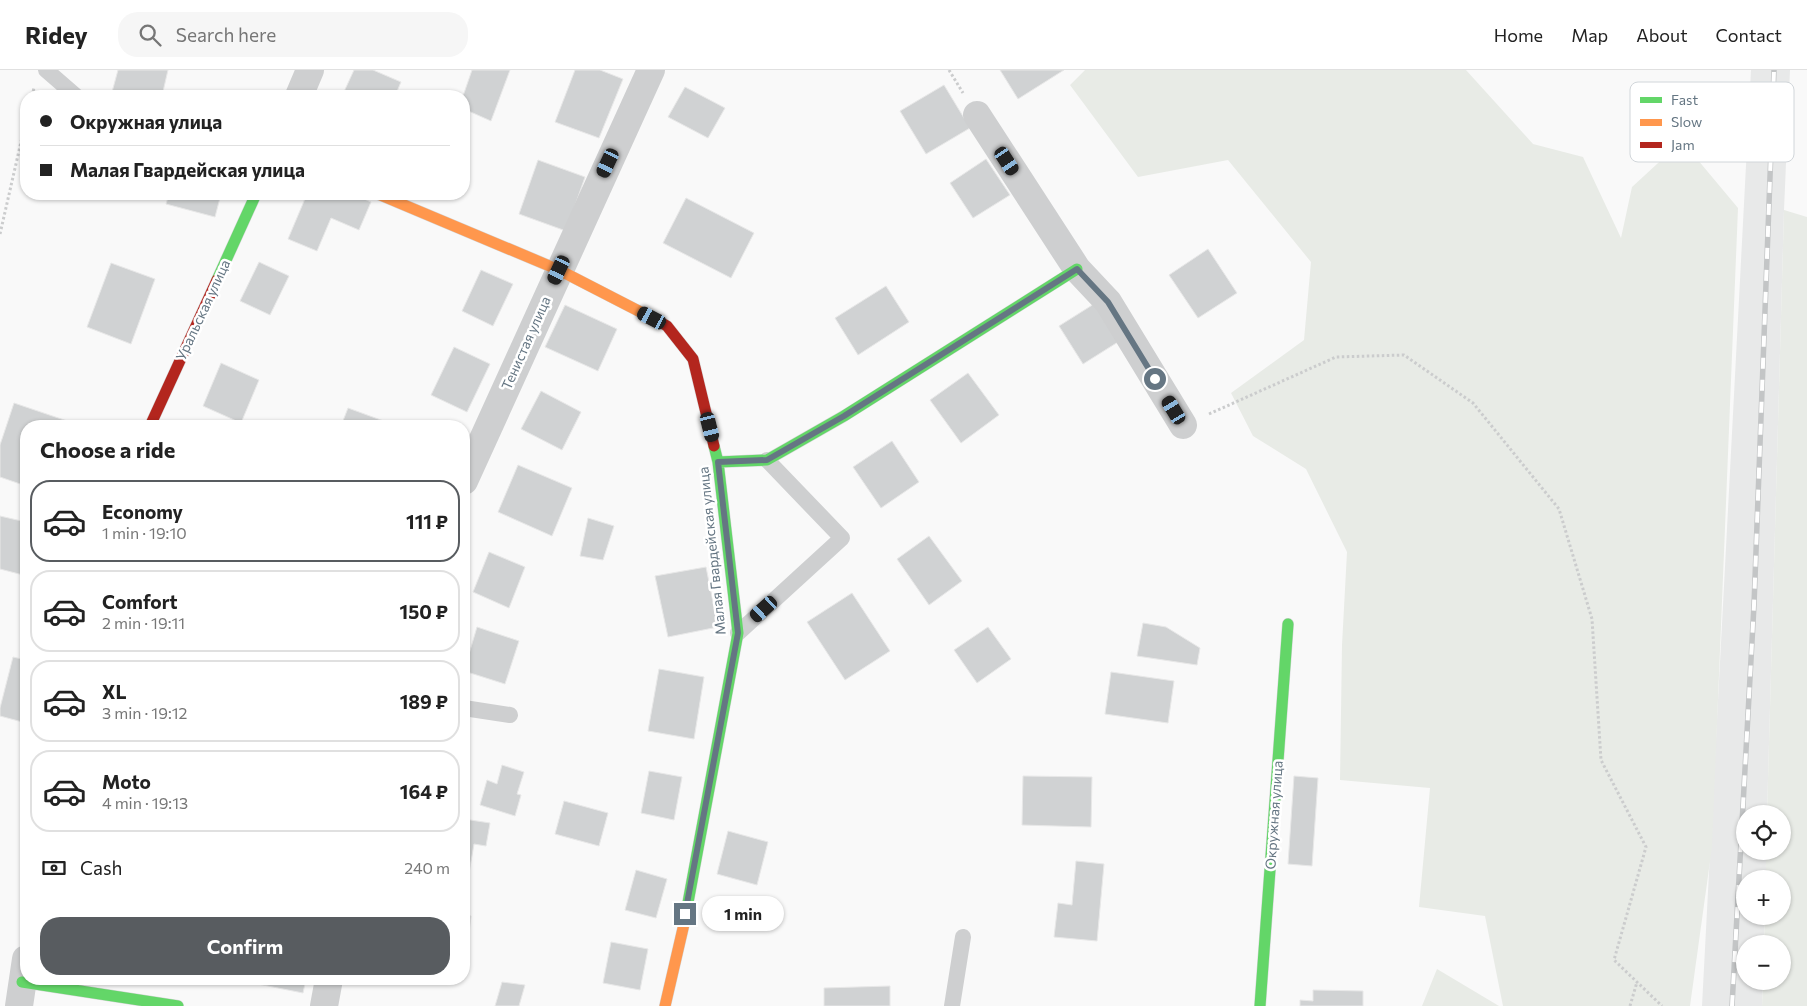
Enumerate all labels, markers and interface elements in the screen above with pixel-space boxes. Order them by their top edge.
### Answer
search box [118,12,468,57]
text: Ridey [25,20,88,49]
icon: search [136,21,164,49]
text: Search here [176,23,276,46]
text: Home [1494,24,1543,46]
text: Map [1571,24,1608,46]
text: About [1636,24,1688,46]
text: Contact [1716,24,1782,46]
legend [1630,82,1794,162]
text: Fast [1671,91,1698,108]
text: Окружная улица [70,110,222,133]
text: Slow [1671,113,1702,130]
text: Jam [1671,136,1695,153]
car [992,144,1021,178]
car [594,146,621,180]
text: Малая Гвардейская улица [70,158,305,181]
car [545,253,572,287]
street label: Уральская улица [172,257,233,363]
street label: Тенистая улица [497,293,554,392]
car [635,304,668,332]
route start [1144,368,1166,390]
car [1159,393,1188,427]
car [699,411,720,443]
text: Choose a ride [40,436,175,463]
street label: Малая Гвардейская улица [694,466,729,636]
icon: car [42,499,87,544]
text: Economy [102,500,183,523]
text: 111 ₽ [406,510,448,533]
text: 1 min · 19:10 [102,523,187,542]
icon: car [42,589,87,634]
text: Comfort [102,590,178,613]
car [747,593,780,625]
text: 150 ₽ [400,600,448,623]
text: 2 min · 19:11 [102,613,185,632]
icon: car [42,679,87,724]
text: XL [102,680,127,703]
text: 189 ₽ [400,690,448,713]
text: 3 min · 19:12 [102,703,187,722]
street label: Окружная улица [1261,760,1286,870]
icon: car [42,769,87,814]
text: Moto [102,770,151,793]
text: 164 ₽ [400,780,448,803]
text: 4 min · 19:13 [102,793,188,812]
map controls [1736,805,1791,990]
button: locate [1736,805,1791,860]
icon: cash [40,854,68,882]
text: Cash [80,856,122,879]
text: 240 m [404,858,450,877]
button: + [1736,870,1791,925]
callout: 1 min [702,896,785,932]
route end [674,903,696,925]
text: 1 min [724,904,762,923]
button: Confirm [40,917,450,975]
button: − [1736,935,1791,990]

